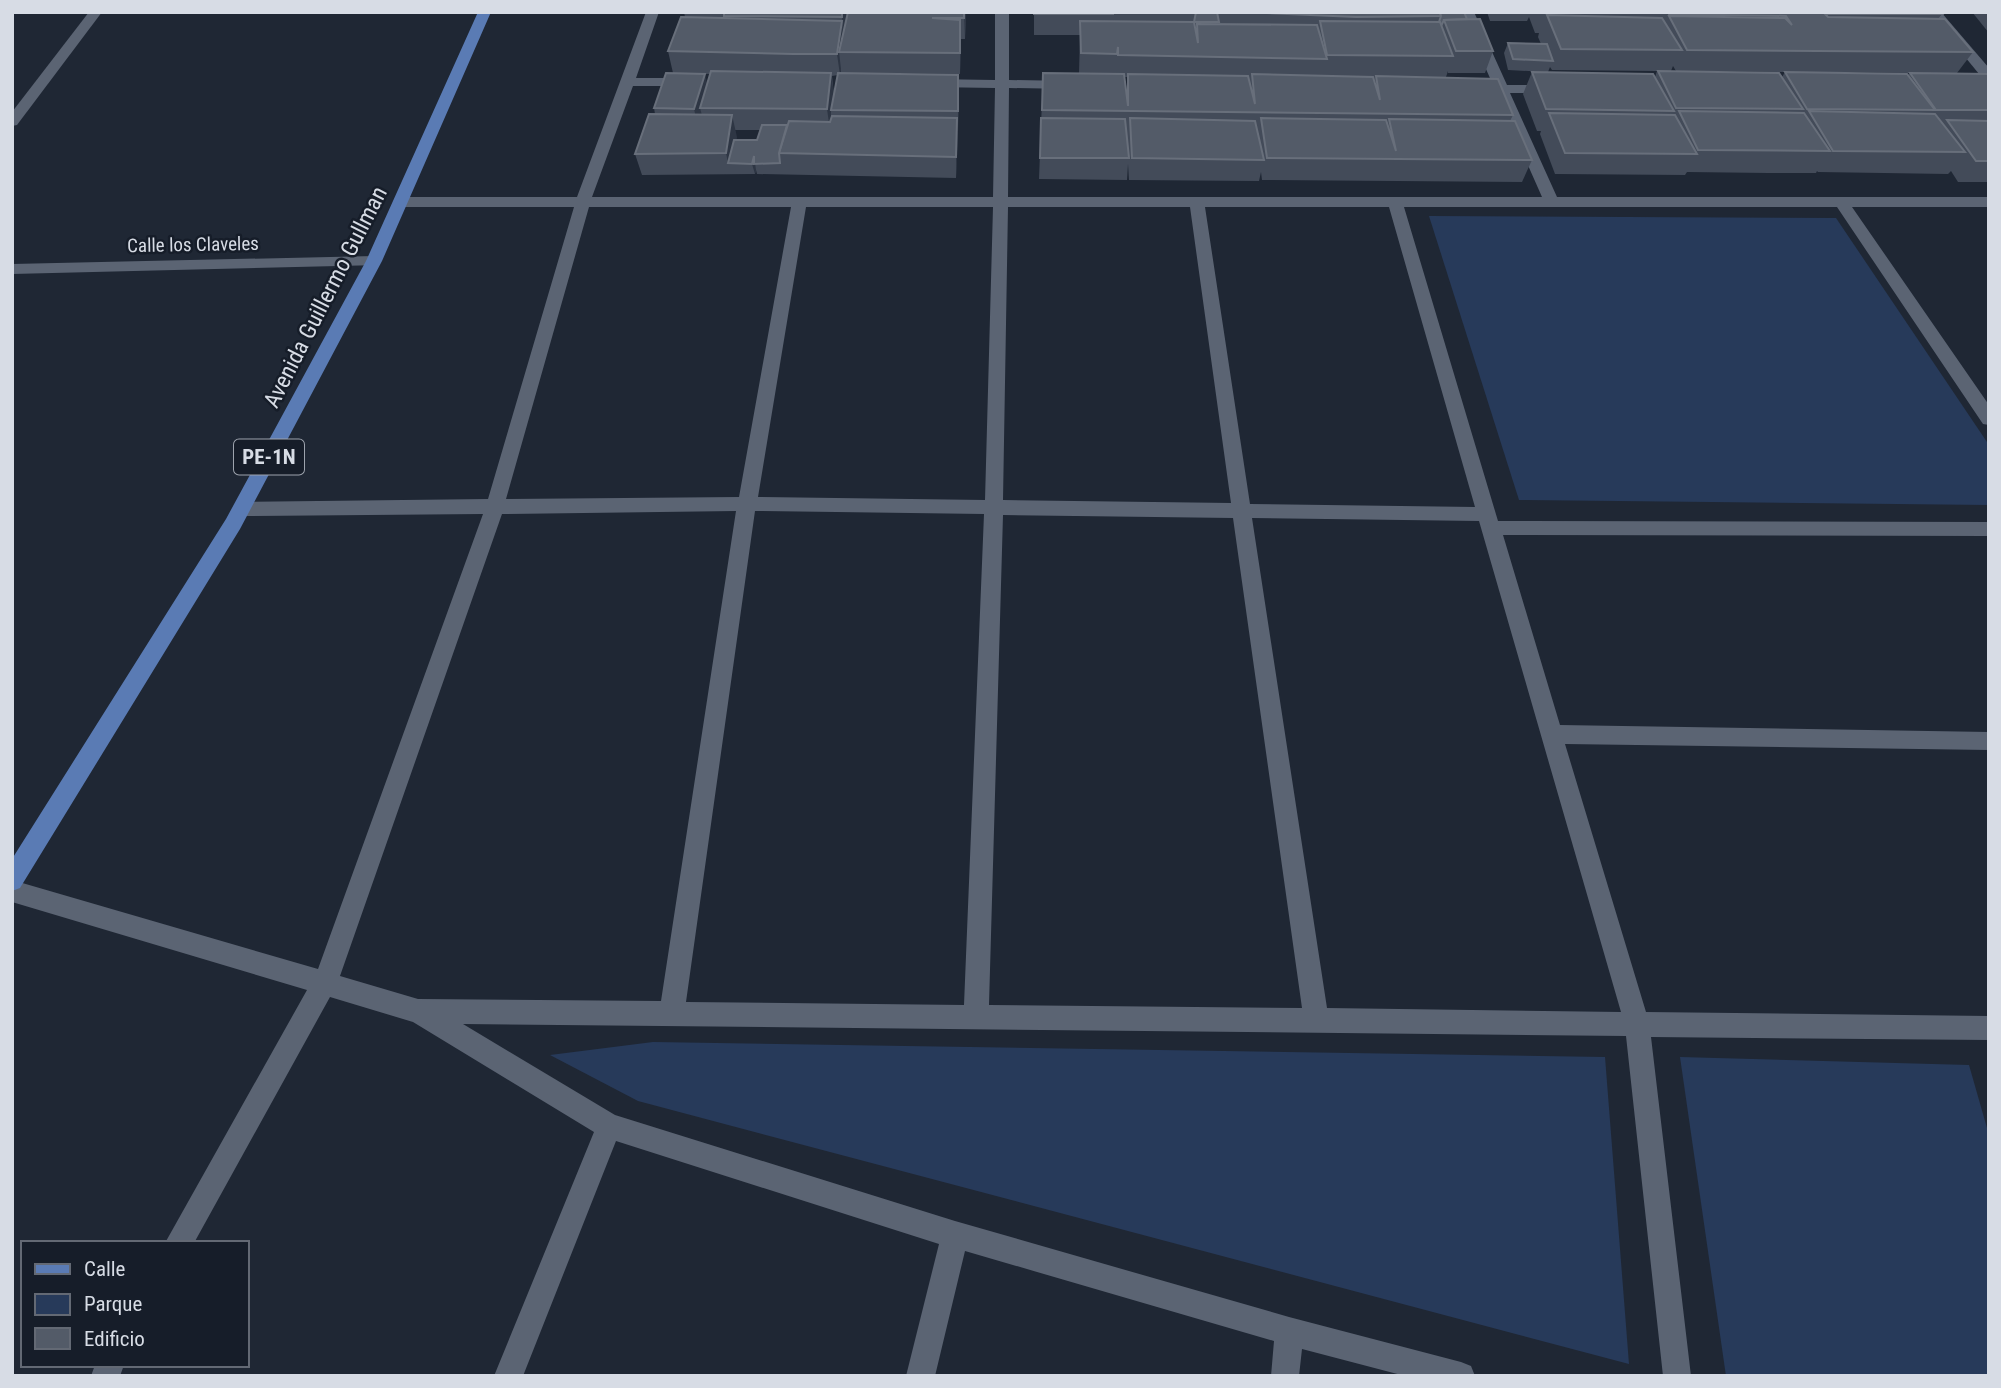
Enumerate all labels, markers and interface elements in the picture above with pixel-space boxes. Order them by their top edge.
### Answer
street label: Avenida Guillermo Gullman [258,182,393,412]
street label: Calle los Claveles [127,232,259,257]
road number: PE-1N [234,440,304,475]
legend [21,1241,248,1367]
text: Calle [84,1257,126,1281]
text: Parque [84,1292,142,1316]
text: Edificio [84,1327,145,1351]

